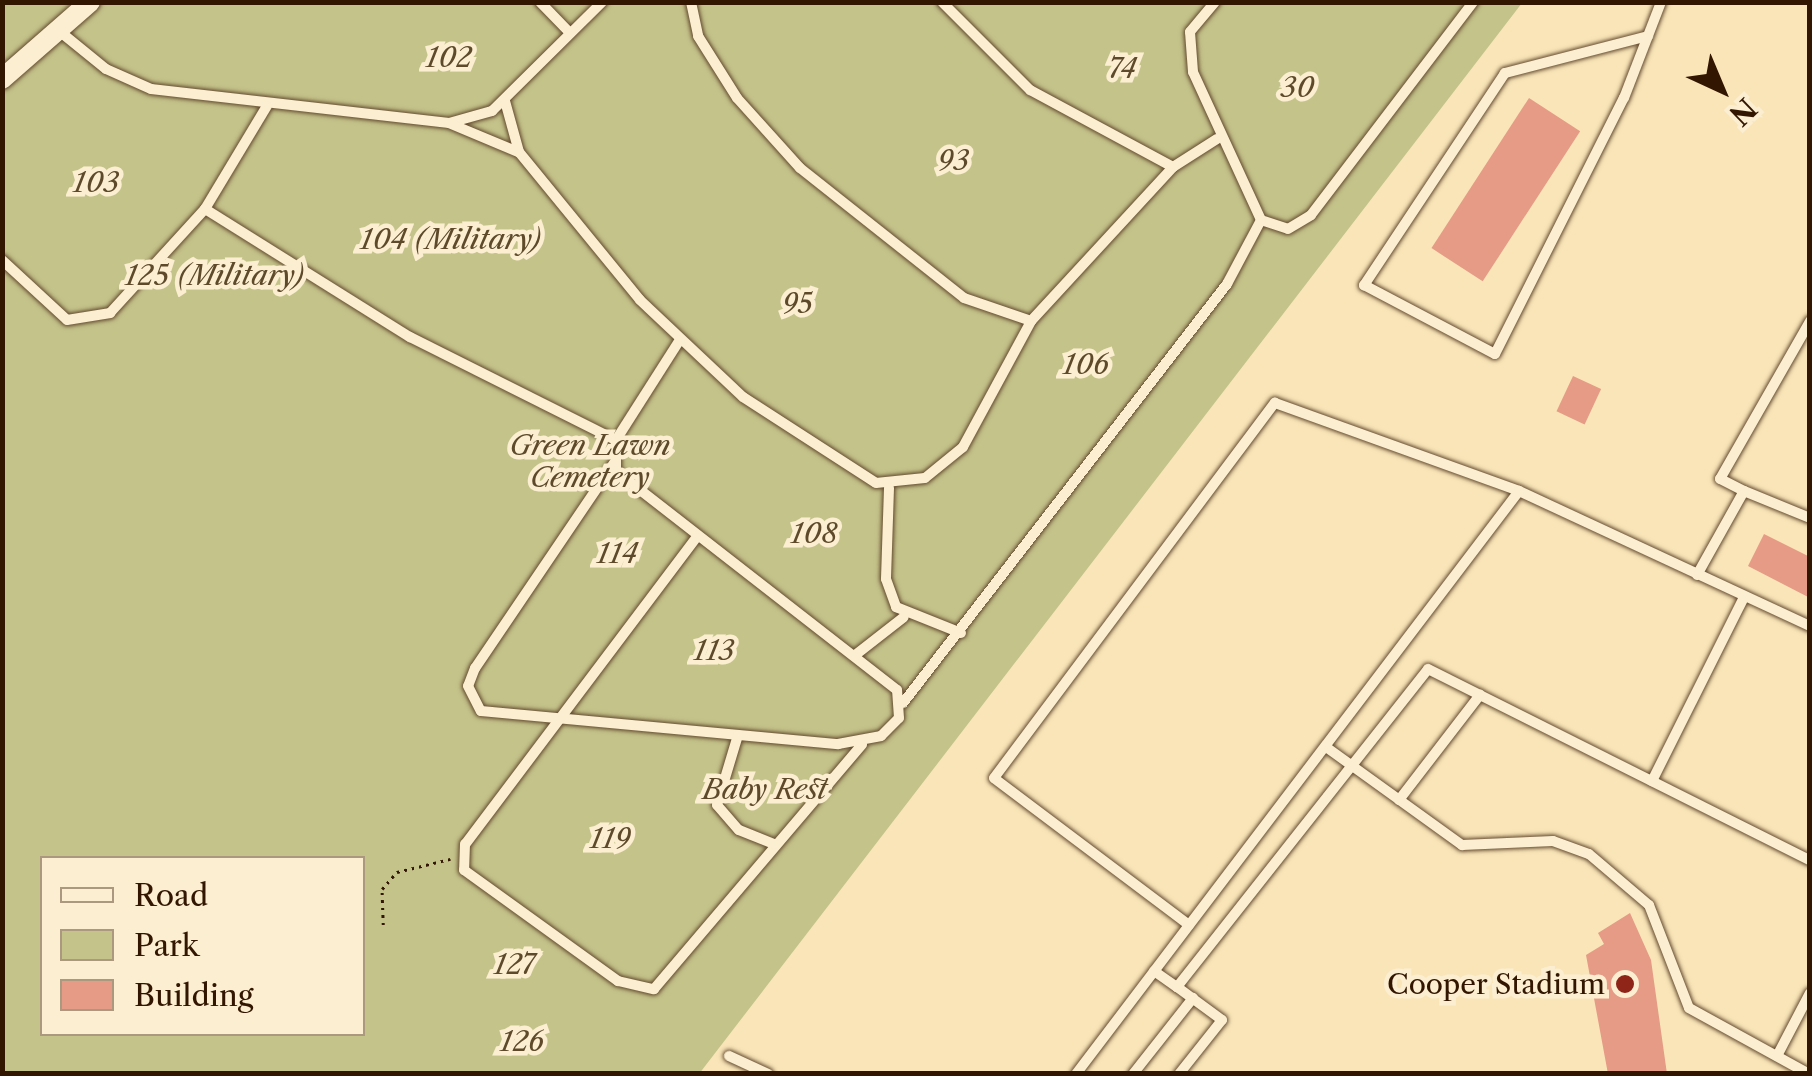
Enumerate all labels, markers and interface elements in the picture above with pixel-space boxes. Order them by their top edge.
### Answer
park label: 102 [426,40,472,74]
north arrow [1672,40,1772,140]
park label: 74 [1108,51,1136,85]
park label: 30 [1280,70,1314,104]
text: N [1722,91,1763,132]
park label: 93 [937,143,969,177]
park label: 103 [73,165,119,199]
park label: 104 (Military) [360,222,542,256]
park label: 125 (Military) [125,258,305,292]
park label: 95 [782,286,812,320]
park label: 106 [1063,347,1109,381]
park label: Green Lawn Cemetery [509,428,671,494]
park label: 108 [791,516,837,550]
park label: 114 [597,536,637,570]
park label: 113 [694,633,734,667]
park label: Baby Rest [702,772,828,806]
park label: 119 [590,821,630,855]
legend [40,856,365,1036]
text: Road [134,877,208,914]
text: Park [134,927,199,964]
park label: 127 [494,947,534,981]
place label: Cooper Stadium [1387,967,1605,1001]
marker: Cooper Stadium [1614,973,1636,995]
text: Building [134,977,254,1014]
park label: 126 [500,1024,544,1058]

